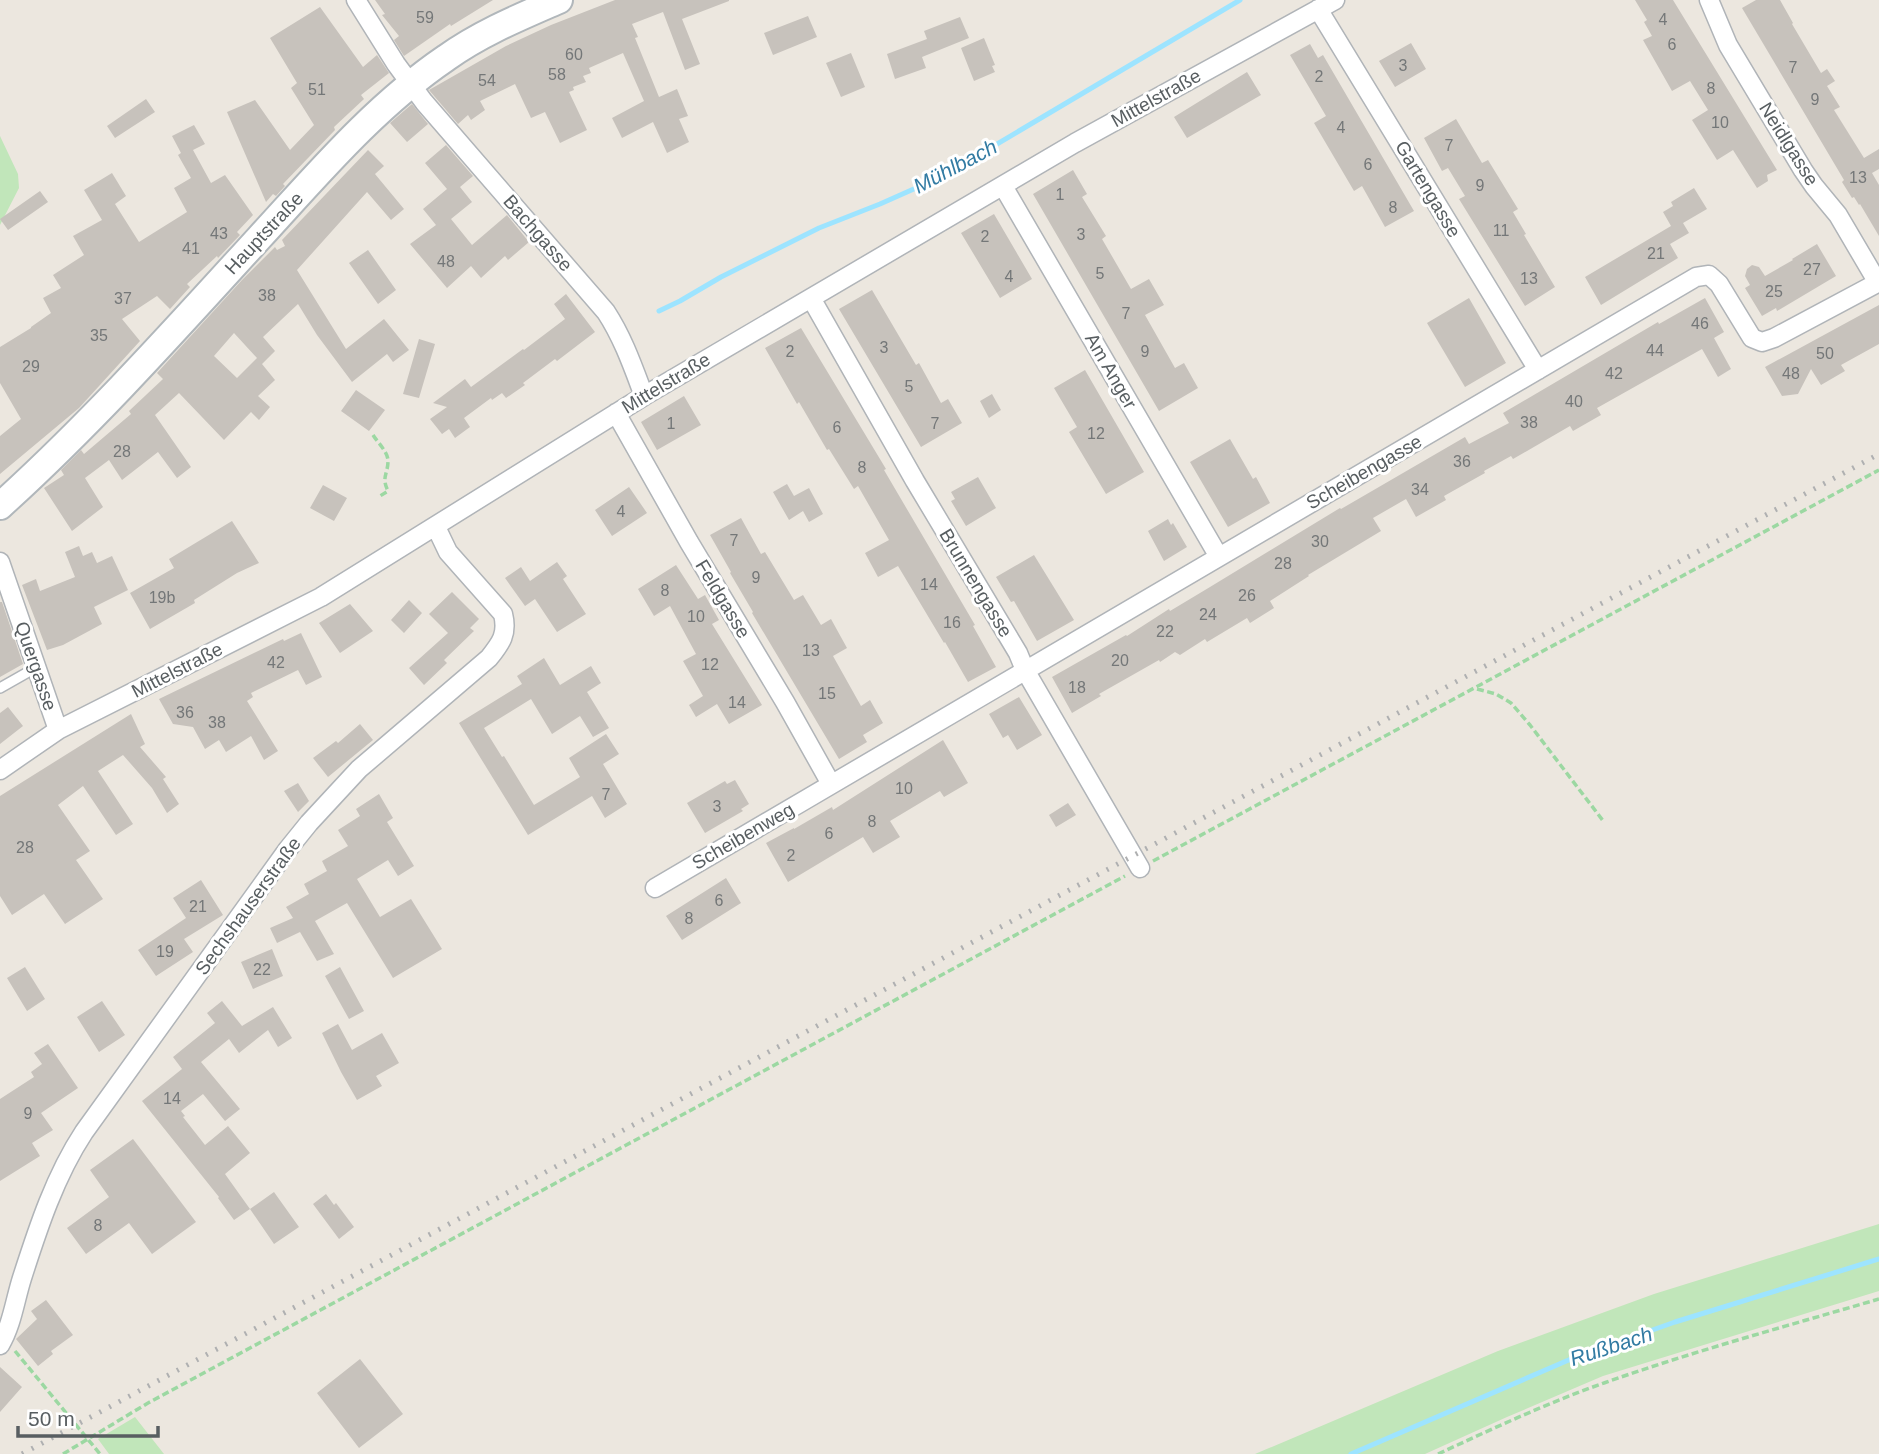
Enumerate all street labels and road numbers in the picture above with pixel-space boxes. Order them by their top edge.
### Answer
street label: Mittelstraße [1108,65,1204,131]
street label: Neidlgasse [1755,99,1823,189]
street label: Gartengasse [1391,137,1465,241]
street label: Hauptstraße [221,188,307,278]
street label: Bachgasse [499,191,577,275]
street label: Am Anger [1081,330,1141,413]
street label: Mittelstraße [618,348,714,418]
street label: Scheibengasse [1302,430,1426,514]
street label: Brunnengasse [935,525,1017,641]
street label: Feldgasse [691,556,755,642]
street label: Quergasse [11,619,61,713]
street label: Mittelstraße [128,638,226,702]
street label: Scheibenweg [688,798,798,874]
street label: Sechshauserstraße [191,833,305,979]

